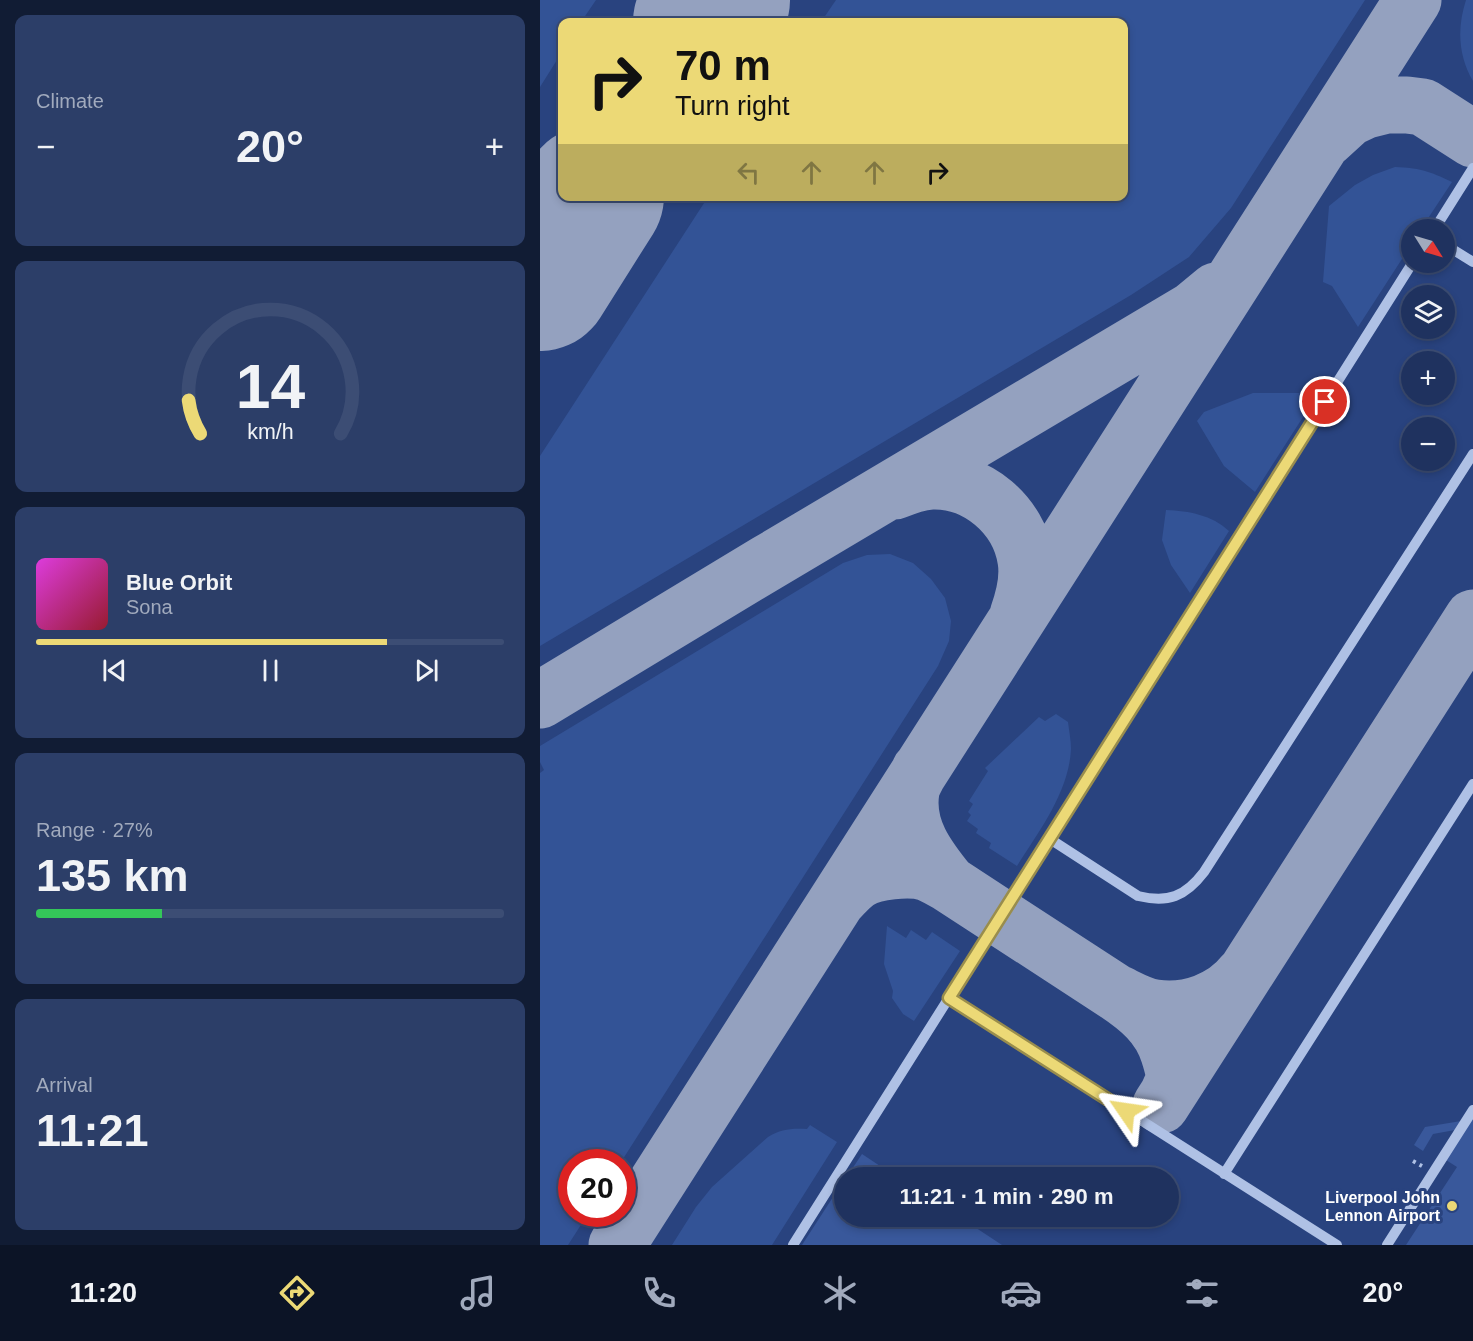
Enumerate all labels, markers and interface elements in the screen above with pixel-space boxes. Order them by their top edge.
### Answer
icon: right [576,42,654,120]
text: 70 m [675,42,771,89]
text: Climate [36,90,104,112]
text: Turn right [675,91,790,121]
text: 20° [236,121,304,172]
text: − [36,128,55,165]
text: + [485,128,504,165]
icon: left [732,156,765,189]
icon: ahead [795,156,828,189]
icon: ahead [858,156,891,189]
icon: right [921,156,954,189]
north arrow [1401,219,1455,273]
map controls [1401,219,1455,471]
button: layers [1401,285,1455,339]
button: + [1401,351,1455,405]
text: 14 [235,352,305,421]
pin [1299,376,1350,427]
icon: arrive [1308,385,1341,418]
button: − [1401,417,1455,471]
text: km/h [247,420,293,444]
text: Blue Orbit [126,570,232,595]
text: Sona [126,596,173,618]
icon: previous [98,654,131,687]
icon: pause [254,654,287,687]
icon: next [410,654,443,687]
text: Range · 27% [36,819,153,841]
text: 135 km [36,850,189,901]
text: Arrival [36,1074,93,1096]
position arrow [1094,1079,1158,1143]
text: 11:21 [36,1105,149,1156]
speed limit sign: 20 [558,1149,636,1227]
text: 11:21 · 1 min · 290 m [900,1184,1114,1209]
place label: Liverpool John Lennon Airport [1325,1189,1441,1224]
marker: Liverpool John Lennon Airport [1445,1199,1459,1213]
icon: directions [276,1272,318,1314]
icon: music [457,1272,499,1314]
icon: phone [638,1272,680,1314]
icon: climate [819,1272,861,1314]
icon: car [1000,1272,1042,1314]
icon: filters [1181,1272,1223,1314]
text: 11:20 [70,1278,137,1308]
text: 20° [1363,1278,1403,1308]

